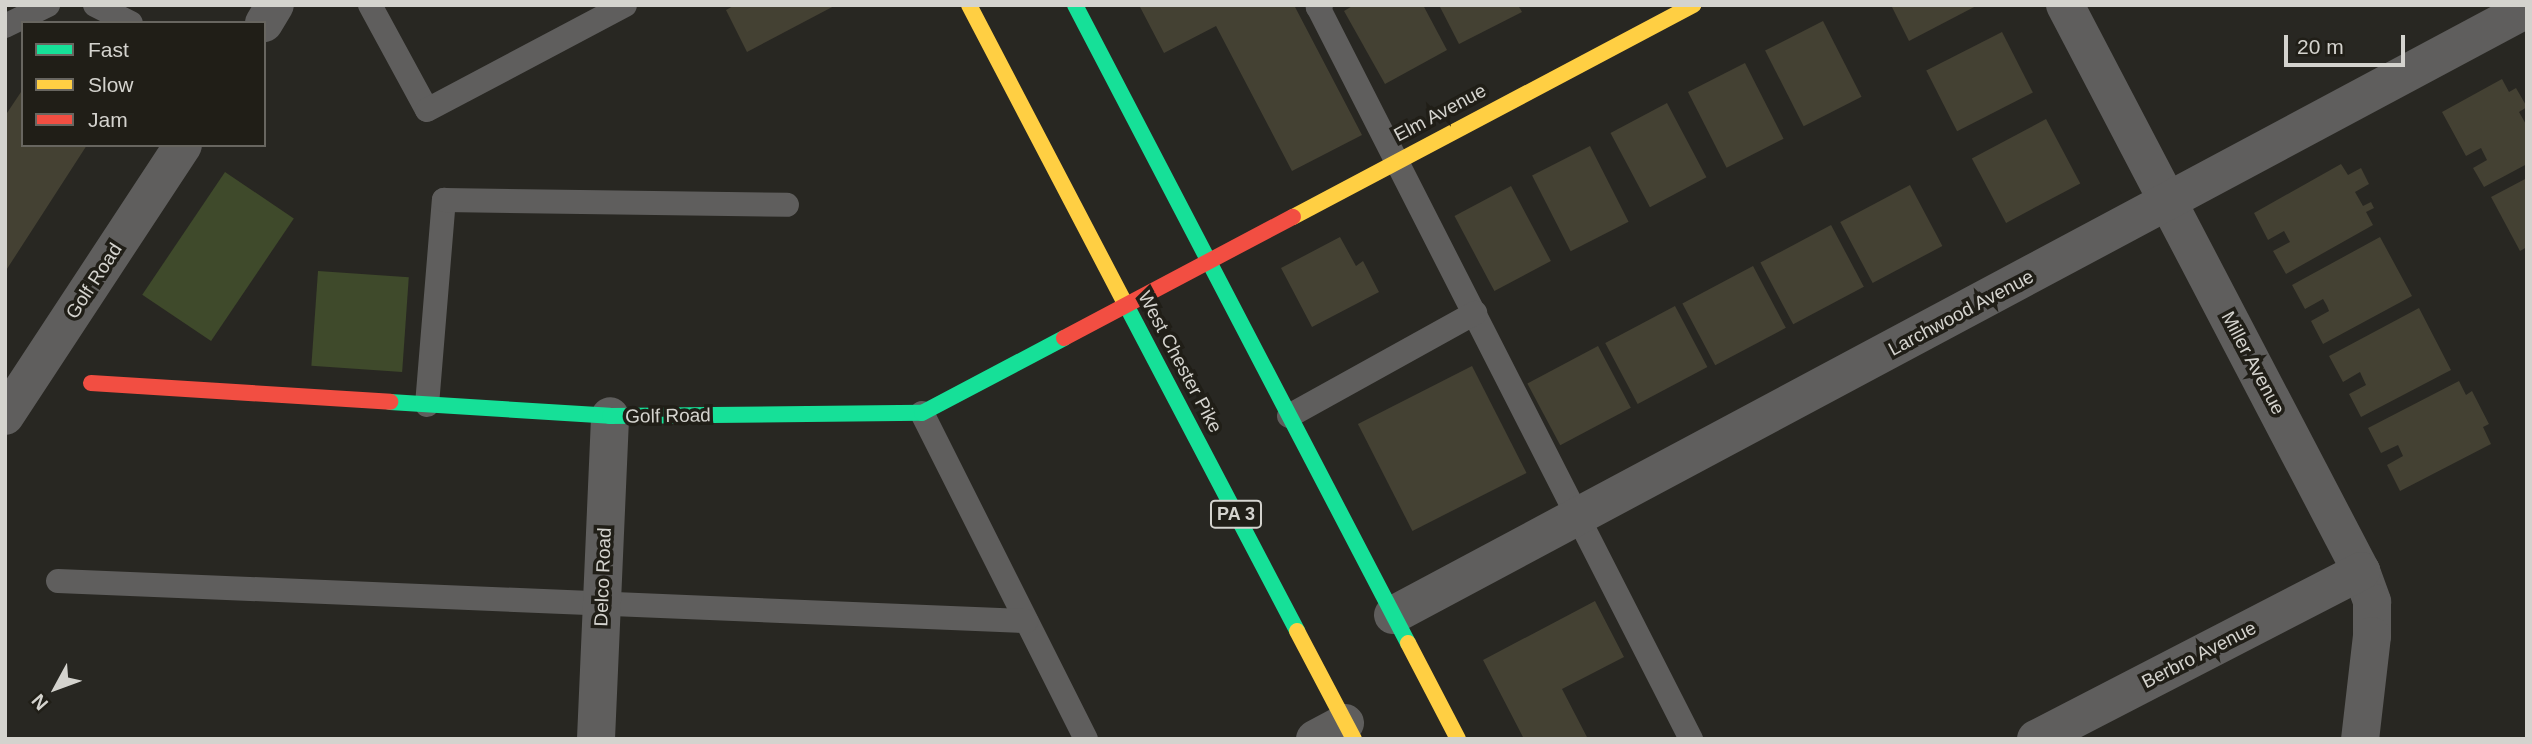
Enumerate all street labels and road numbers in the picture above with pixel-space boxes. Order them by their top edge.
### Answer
street label: Elm Avenue [1390,79,1490,147]
street label: Golf Road [61,239,127,323]
street label: Larchwood Avenue [1884,265,2038,361]
street label: West Chester Pike [1133,287,1227,437]
street label: Miller Avenue [2216,307,2290,419]
street label: Golf Road [625,404,711,428]
road number: PA 3 [1208,500,1264,528]
street label: Delco Road [590,527,616,627]
street label: Berbro Avenue [2138,616,2260,694]

